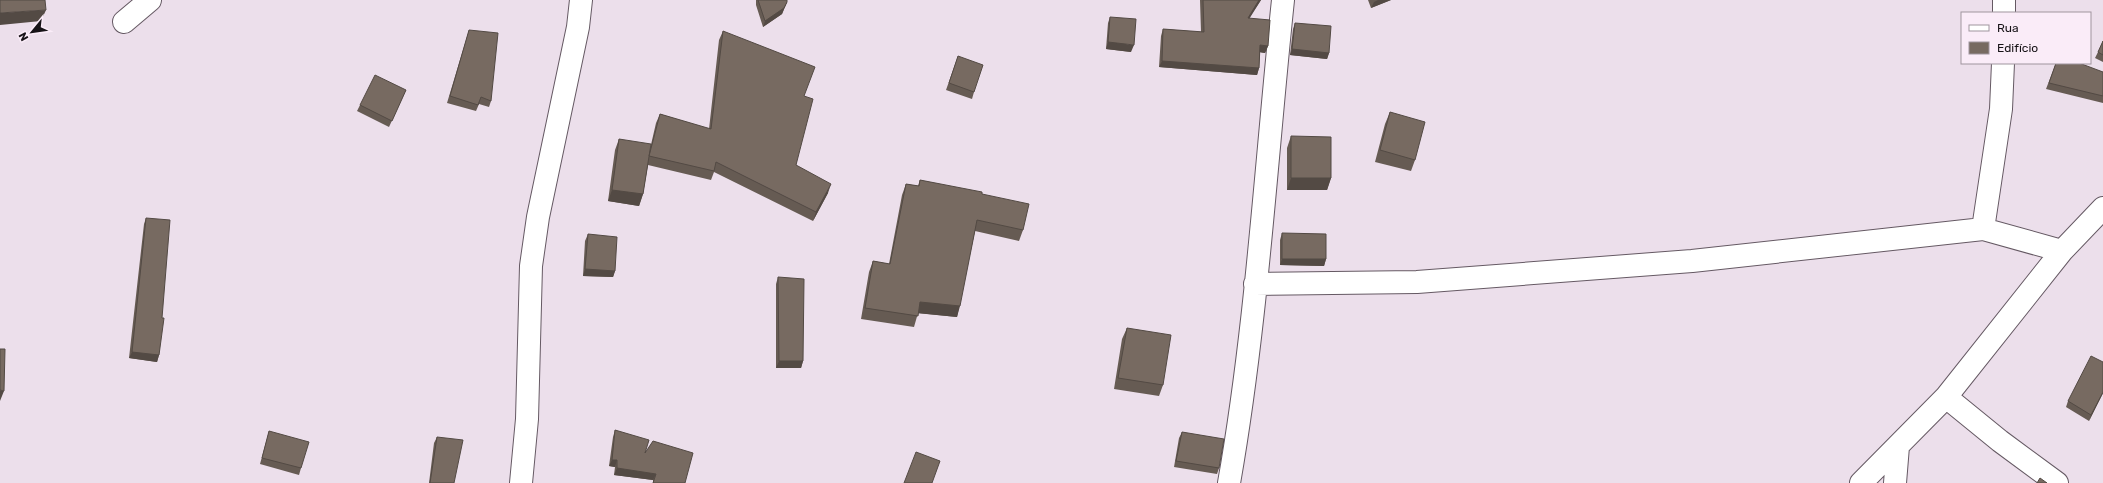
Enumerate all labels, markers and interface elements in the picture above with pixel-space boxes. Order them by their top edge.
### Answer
north arrow [12,12,52,52]
legend [1961,12,2091,64]
text: Rua [1997,21,2019,35]
text: N [16,30,31,43]
text: Edifício [1997,41,2038,55]

